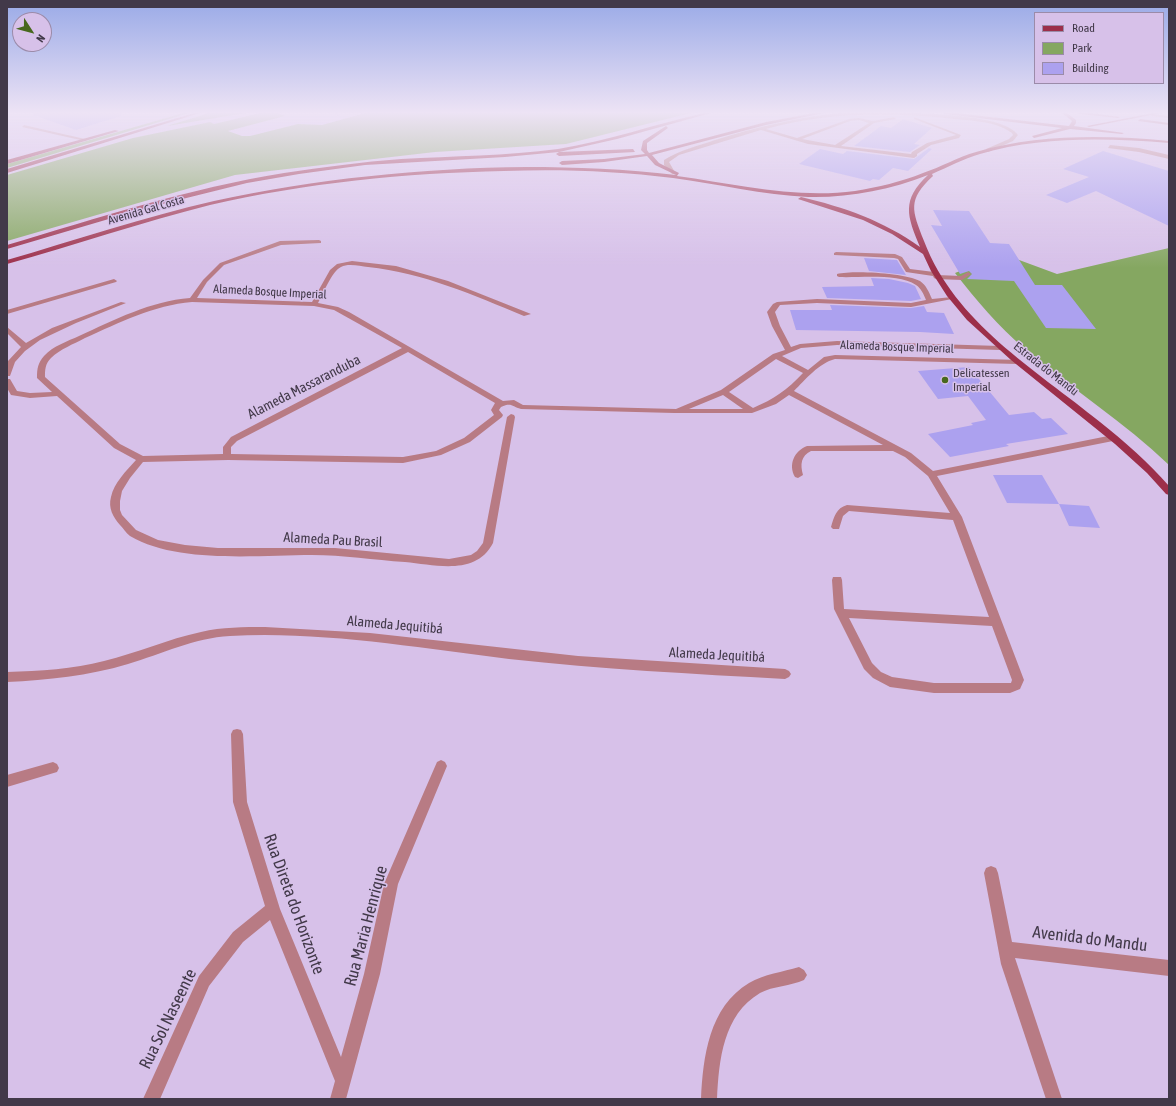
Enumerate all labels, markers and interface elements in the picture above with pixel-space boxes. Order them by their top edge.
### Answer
north arrow [12,12,52,52]
legend [1034,12,1164,84]
text: Road [1072,21,1095,35]
text: N [34,32,48,45]
text: Park [1072,41,1092,55]
text: Building [1072,61,1109,75]
street label: Avenida Gal Costa [106,192,186,228]
street label: Alameda Bosque Imperial [213,282,327,302]
street label: Alameda Bosque Imperial [840,338,954,356]
street label: Estrada do Mandu [1011,339,1081,399]
street label: Alameda Massaranduba [245,351,363,423]
place label: Delicatessen Imperial [953,366,1010,394]
marker: Delicatessen Imperial [940,375,950,385]
street label: Alameda Pau Brasil [283,529,383,551]
street label: Alameda Jequitibá [346,612,444,638]
street label: Alameda Jequitibá [668,644,766,666]
street label: Rua Direta do Horizonte [259,831,329,977]
street label: Rua Maria Henrique [340,863,392,989]
street label: Avenida do Mandu [1031,922,1149,956]
street label: Rua Sol Naseente [135,966,201,1072]

